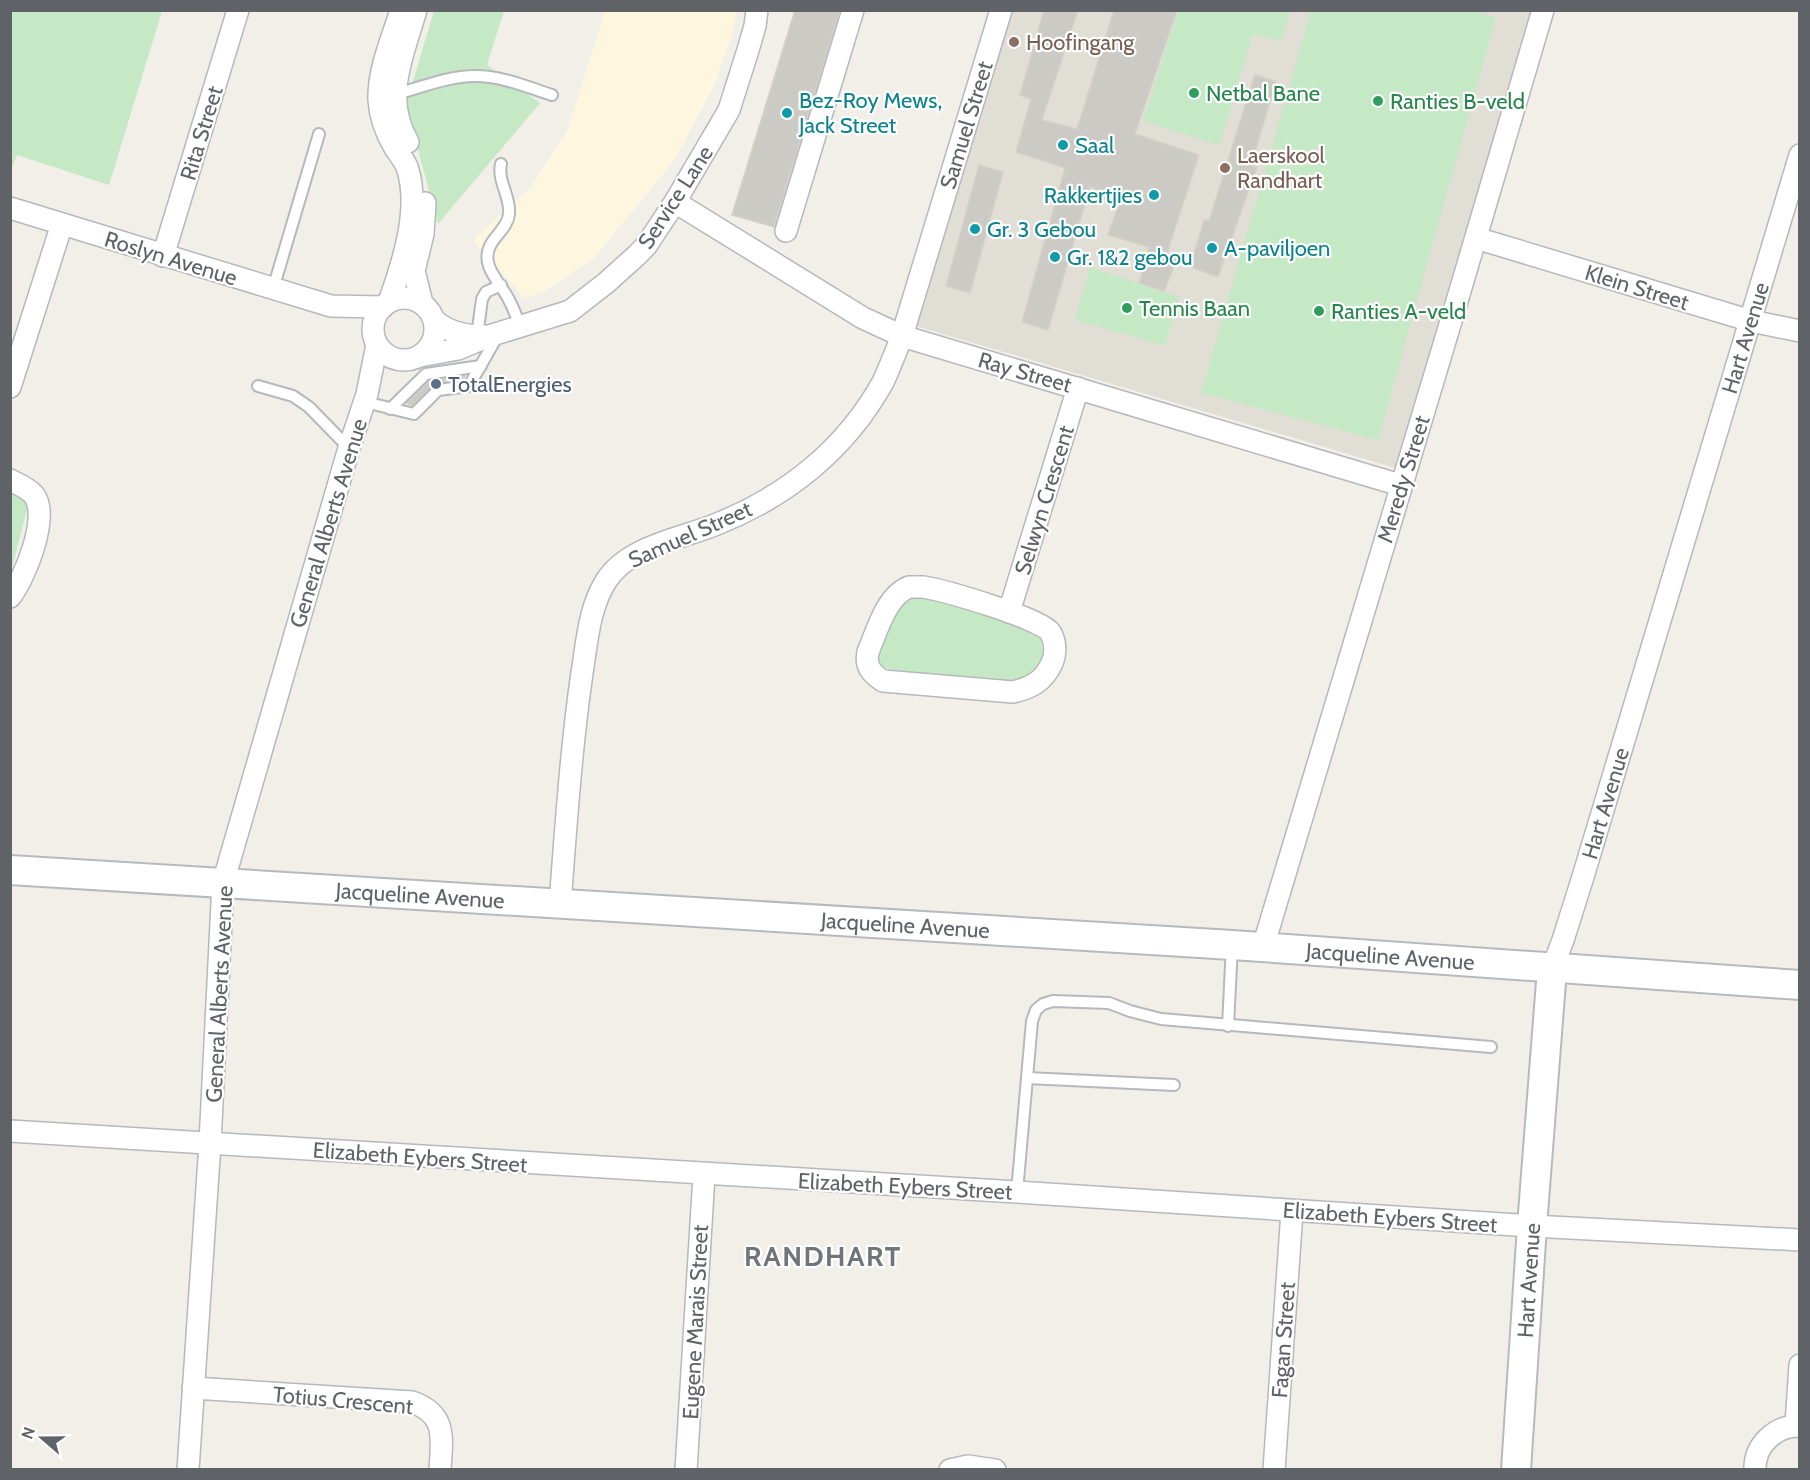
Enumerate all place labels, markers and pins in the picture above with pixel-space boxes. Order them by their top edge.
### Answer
place label: Hoofingang [1026,29,1135,56]
marker: Hoofingang [1007,35,1021,49]
place label: Netbal Bane [1206,80,1320,107]
marker: Netbal Bane [1187,86,1201,100]
place label: Bez-Roy Mews, Jack Street [798,87,942,139]
place label: Ranties B-veld [1390,88,1525,115]
marker: Ranties B-veld [1371,94,1385,108]
marker: Bez-Roy Mews, Jack Street [780,106,794,120]
place label: Saal [1075,132,1115,159]
marker: Saal [1056,138,1070,152]
place label: Laerskool Randhart [1237,142,1325,194]
marker: Laerskool Randhart [1218,161,1232,175]
place label: Rakkertjies [1044,182,1142,209]
marker: Rakkertjies [1147,188,1161,202]
place label: Gr. 3 Gebou [987,216,1096,243]
marker: Gr. 3 Gebou [968,222,982,236]
place label: A-paviljoen [1224,235,1330,262]
marker: A-paviljoen [1205,241,1219,255]
place label: Gr. 1&2 gebou [1067,244,1193,271]
marker: Gr. 1&2 gebou [1048,250,1062,264]
place label: Tennis Baan [1139,295,1250,322]
place label: Ranties A-veld [1331,298,1466,325]
marker: Tennis Baan [1120,301,1134,315]
marker: Ranties A-veld [1312,304,1326,318]
place label: TotalEnergies [448,371,572,398]
marker: TotalEnergies [429,377,443,391]

